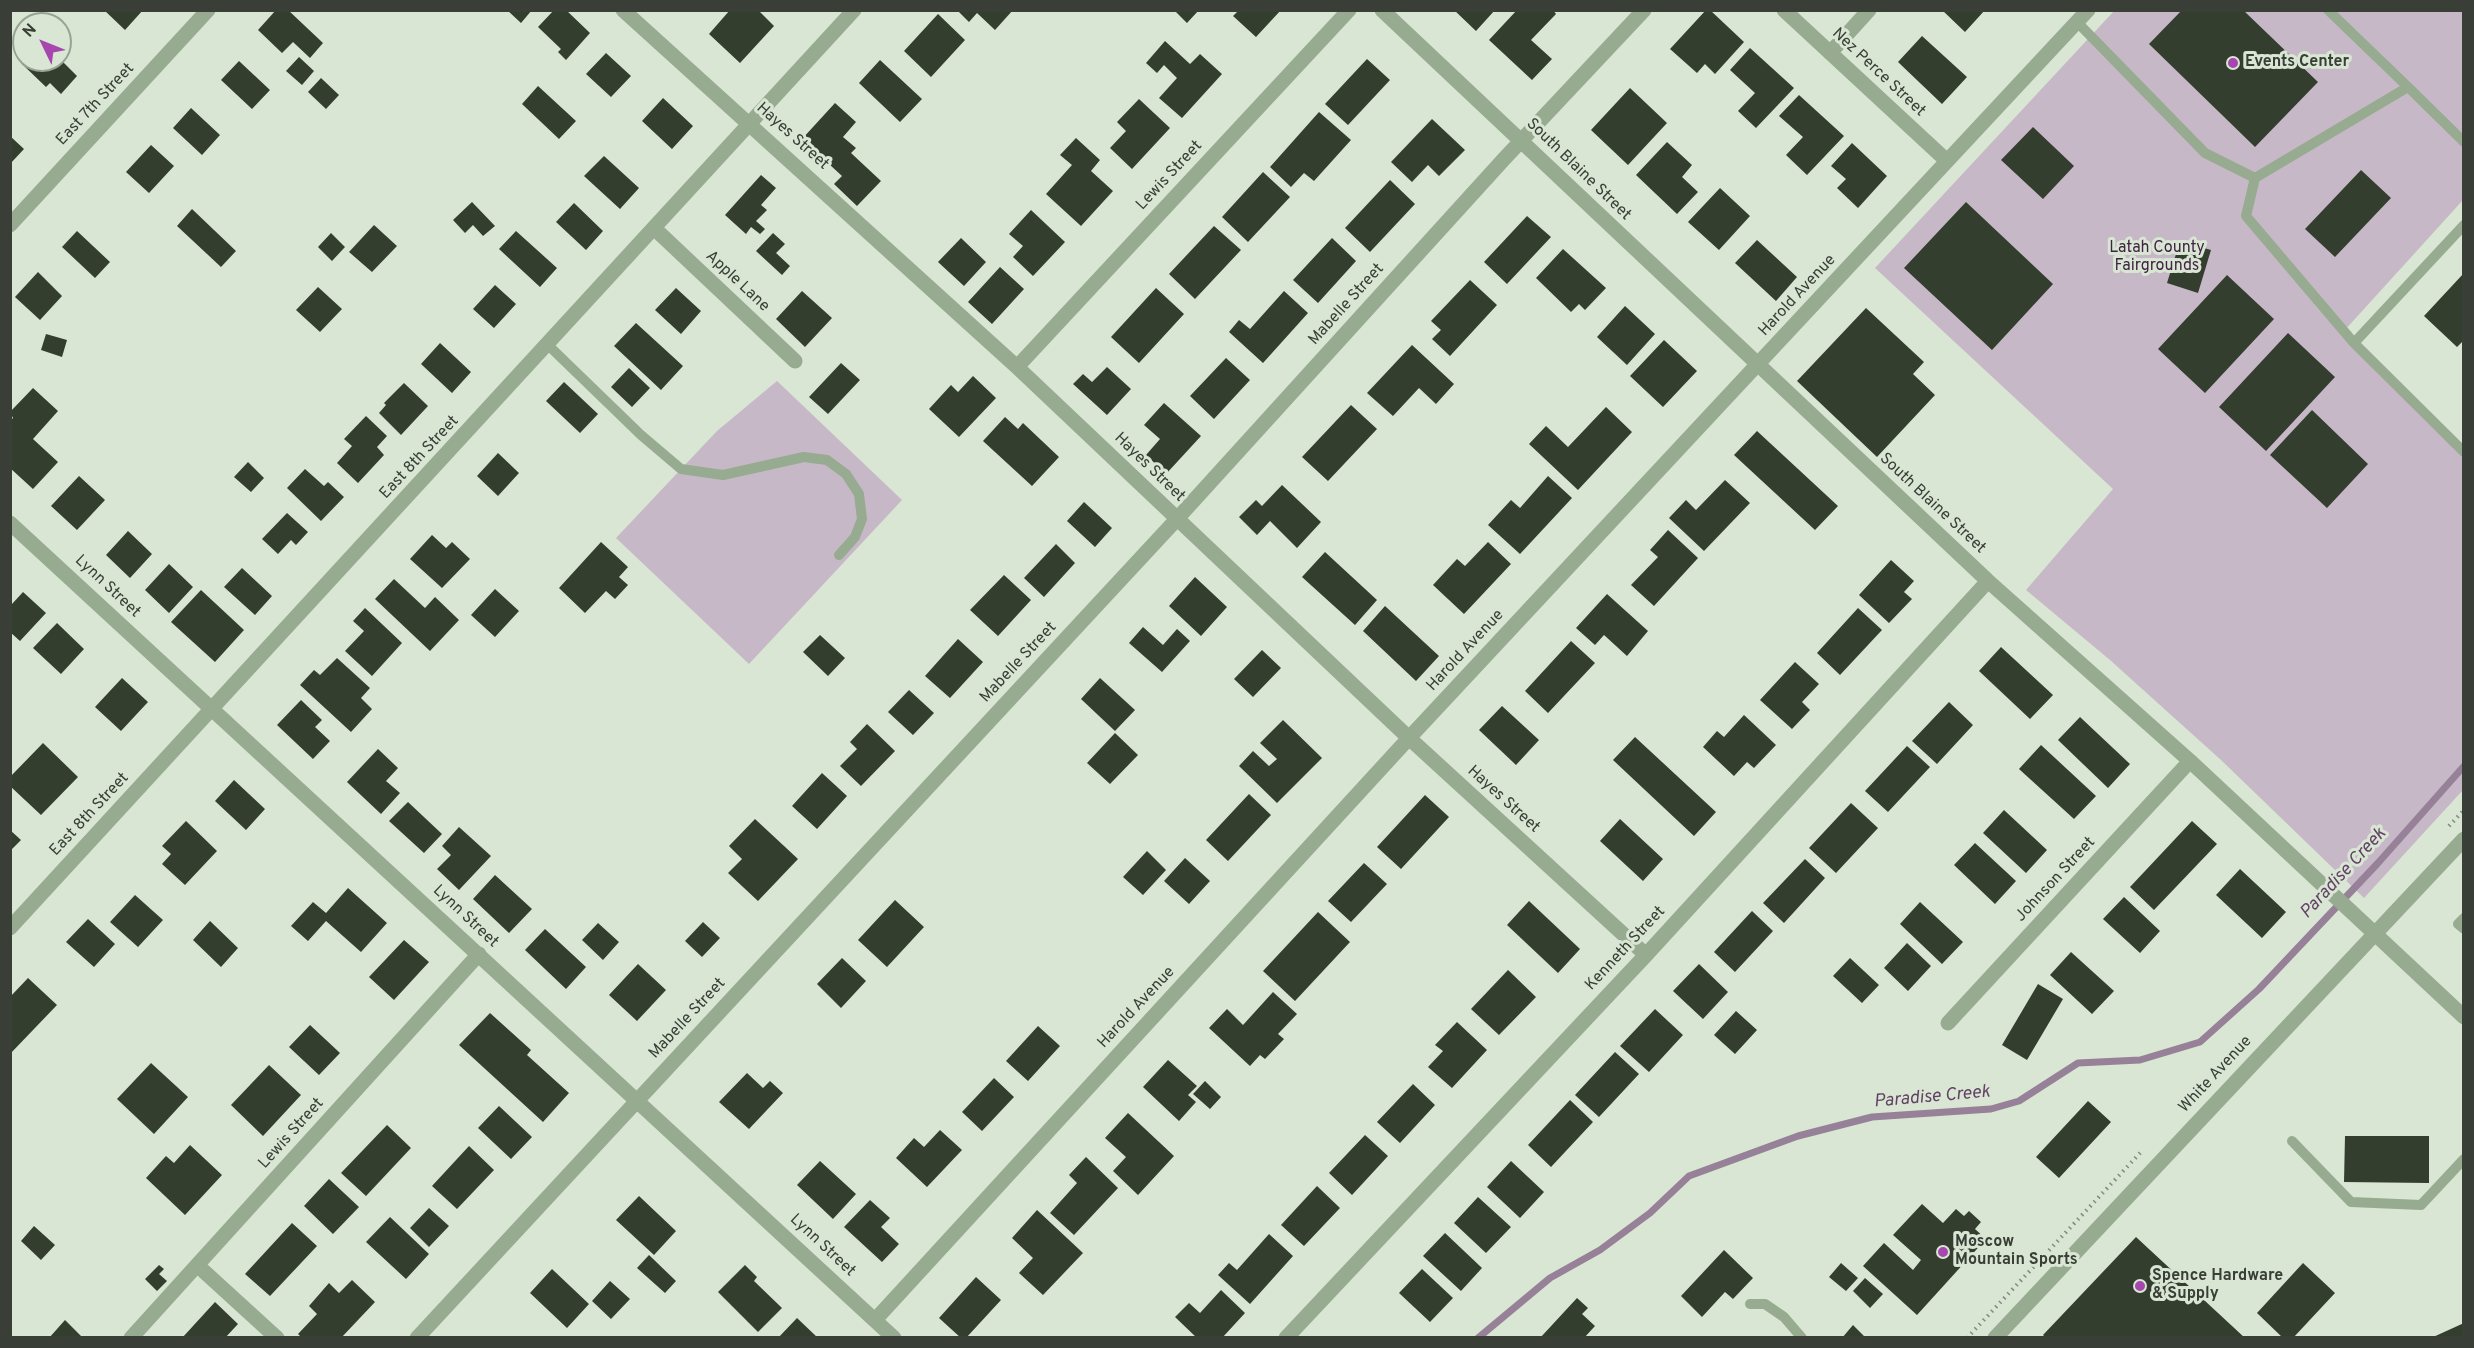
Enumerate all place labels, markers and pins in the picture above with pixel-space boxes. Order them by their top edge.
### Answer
place label: Events Center [2245,53,2349,73]
marker: Events Center [2226,56,2240,70]
place label: Moscow Mountain Sports [1955,1233,2078,1271]
marker: Moscow Mountain Sports [1936,1245,1950,1259]
place label: Spence Hardware & Supply [2152,1267,2283,1305]
marker: Spence Hardware & Supply [2133,1279,2147,1293]

